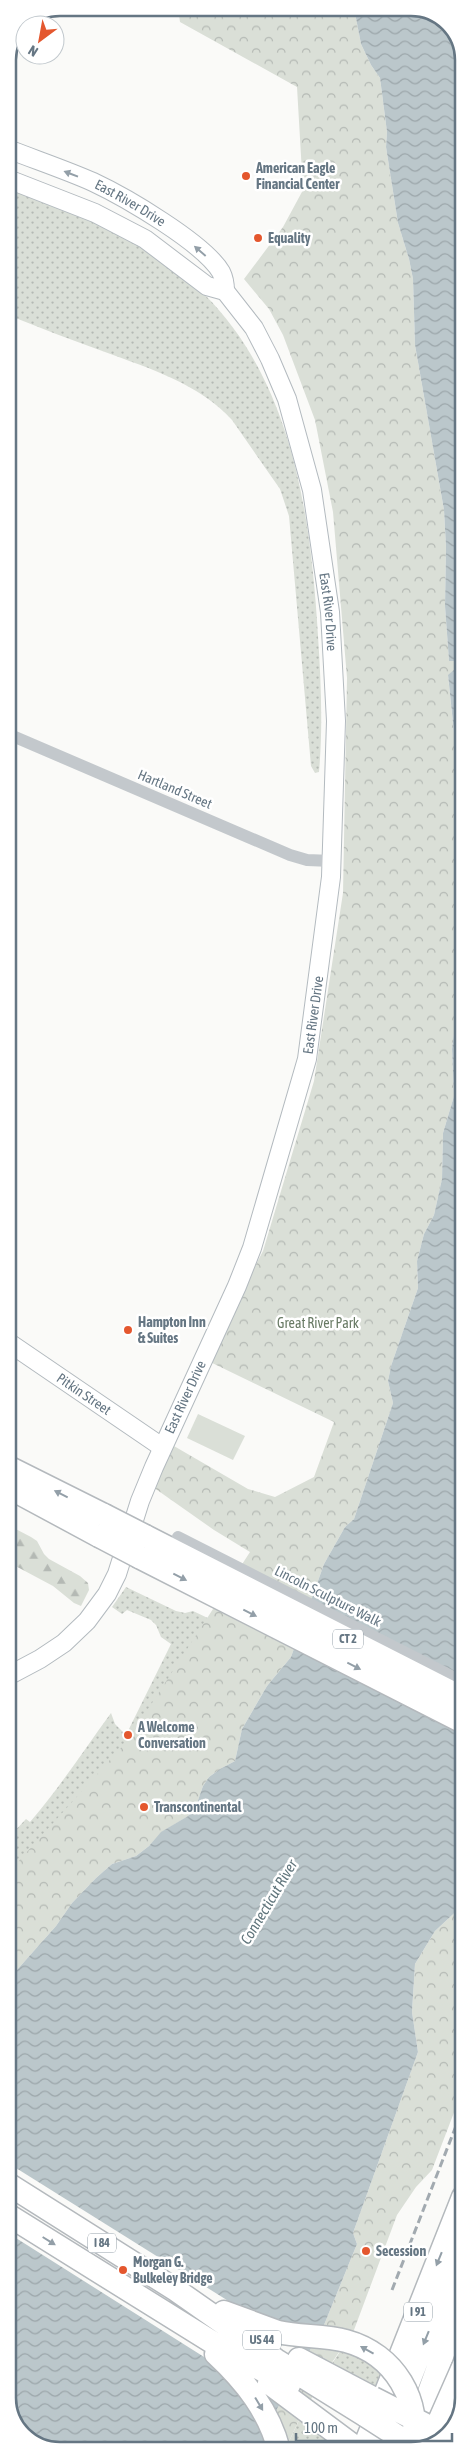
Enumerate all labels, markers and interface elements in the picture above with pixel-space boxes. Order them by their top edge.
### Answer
north arrow [15,15,65,65]
text: N [25,42,41,60]
place label: American Eagle Financial Center [255,160,340,192]
one-way arrow [63,170,78,178]
marker: American Eagle Financial Center [240,170,252,182]
street label: East River Drive [92,176,169,230]
place label: Equality [268,230,311,246]
marker: Equality [252,232,264,244]
one-way arrow [193,246,206,257]
street label: East River Drive [316,571,340,652]
street label: Hartland Street [136,766,214,812]
street label: East River Drive [300,975,326,1055]
place label: Hampton Inn & Suites [138,1314,206,1346]
park label: Great River Park [277,1315,359,1331]
marker: Hampton Inn & Suites [122,1324,134,1336]
street label: East River Drive [161,1358,209,1436]
street label: Pitkin Street [54,1370,114,1418]
one-way arrow [54,1490,68,1498]
street label: Lincoln Sculpture Walk [272,1562,384,1630]
one-way arrow [172,1573,187,1581]
one-way arrow [243,1609,257,1617]
road number: CT 2 [333,1630,363,1648]
one-way arrow [347,1662,362,1670]
place label: A Welcome Conversation [137,1719,206,1751]
marker: A Welcome Conversation [122,1729,134,1741]
place label: Transcontinental [154,1799,242,1815]
marker: Transcontinental [138,1801,150,1813]
water label: Connecticut River [237,1856,301,1947]
road number: I 84 [88,2234,116,2252]
one-way arrow [43,2236,56,2245]
place label: Secession [376,2243,426,2259]
marker: Secession [360,2245,372,2257]
one-way arrow [435,2251,442,2266]
place label: Morgan G. Bulkeley Bridge [133,2254,213,2286]
marker: Morgan G. Bulkeley Bridge [117,2264,129,2276]
road number: I 91 [404,2302,432,2322]
road number: US 44 [243,2330,281,2350]
one-way arrow [422,2330,429,2345]
one-way arrow [359,2346,374,2354]
one-way arrow [254,2397,263,2410]
scale bar [296,2410,452,2442]
text: 100 m [304,2419,338,2436]

